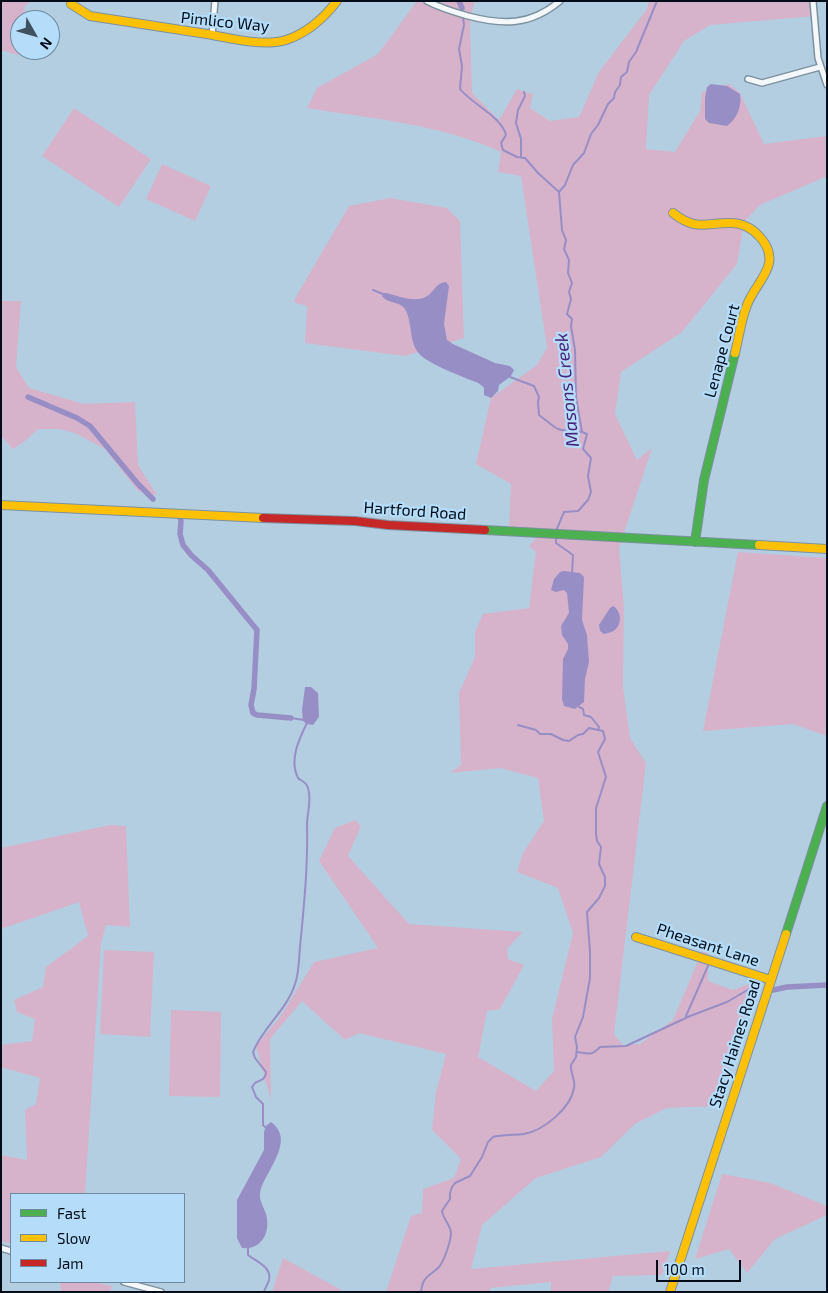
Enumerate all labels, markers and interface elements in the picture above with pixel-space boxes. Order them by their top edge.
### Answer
street label: Pimlico Way [180,8,270,36]
north arrow [10,10,60,60]
text: N [37,35,56,53]
street label: Lenape Court [700,302,744,400]
water label: Masons Creek [550,332,584,448]
street label: Hartford Road [363,498,467,524]
street label: Pheasant Lane [654,919,762,971]
street label: Stacy Haines Road [705,978,765,1110]
legend [10,1193,185,1283]
text: Fast [57,1204,86,1222]
text: Slow [57,1229,91,1247]
scale bar [658,1250,743,1282]
text: Jam [57,1254,83,1272]
text: 100 m [664,1260,705,1278]

